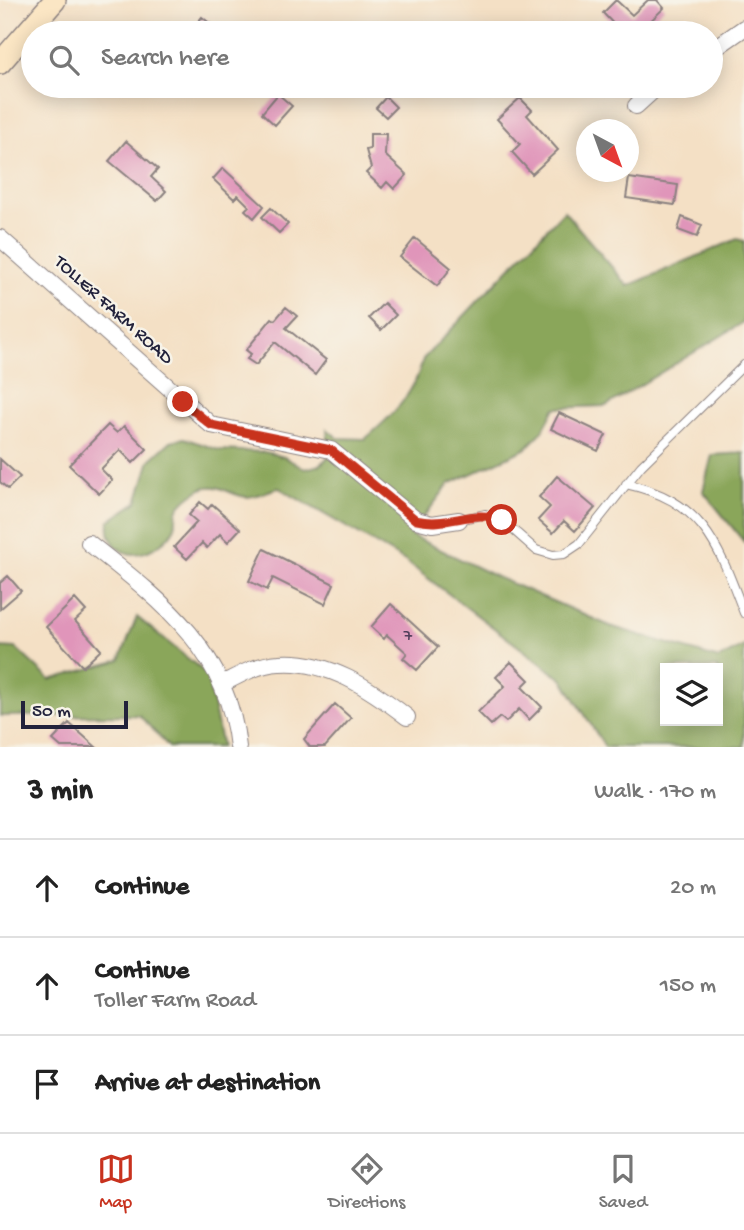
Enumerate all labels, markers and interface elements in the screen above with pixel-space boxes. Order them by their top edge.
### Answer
search box [21,21,723,98]
icon: search [45,41,83,79]
text: Search here [101,44,229,75]
north arrow [576,119,639,182]
street label: TOLLER FARM ROAD [48,251,178,371]
route end [167,386,198,417]
route start [486,504,517,535]
house number: 7 [403,628,413,647]
map controls [660,663,723,726]
button: layers [660,663,723,726]
scale bar [21,698,128,730]
text: 50 m [32,701,71,724]
text: 3 min [28,775,93,810]
text: Walk · 170 m [594,779,716,806]
icon: ahead [28,869,66,907]
text: Continue [95,873,189,904]
text: 20 m [670,875,716,902]
text: Continue [95,957,189,988]
icon: ahead [28,967,66,1005]
text: 150 m [660,973,716,1000]
text: Toller Farm Road [95,988,256,1015]
icon: arrive [28,1065,66,1103]
text: Arrive at destination [95,1069,320,1100]
tab: Map [97,1150,135,1215]
tab: Directions [328,1150,405,1215]
tab: Saved [599,1150,647,1215]

